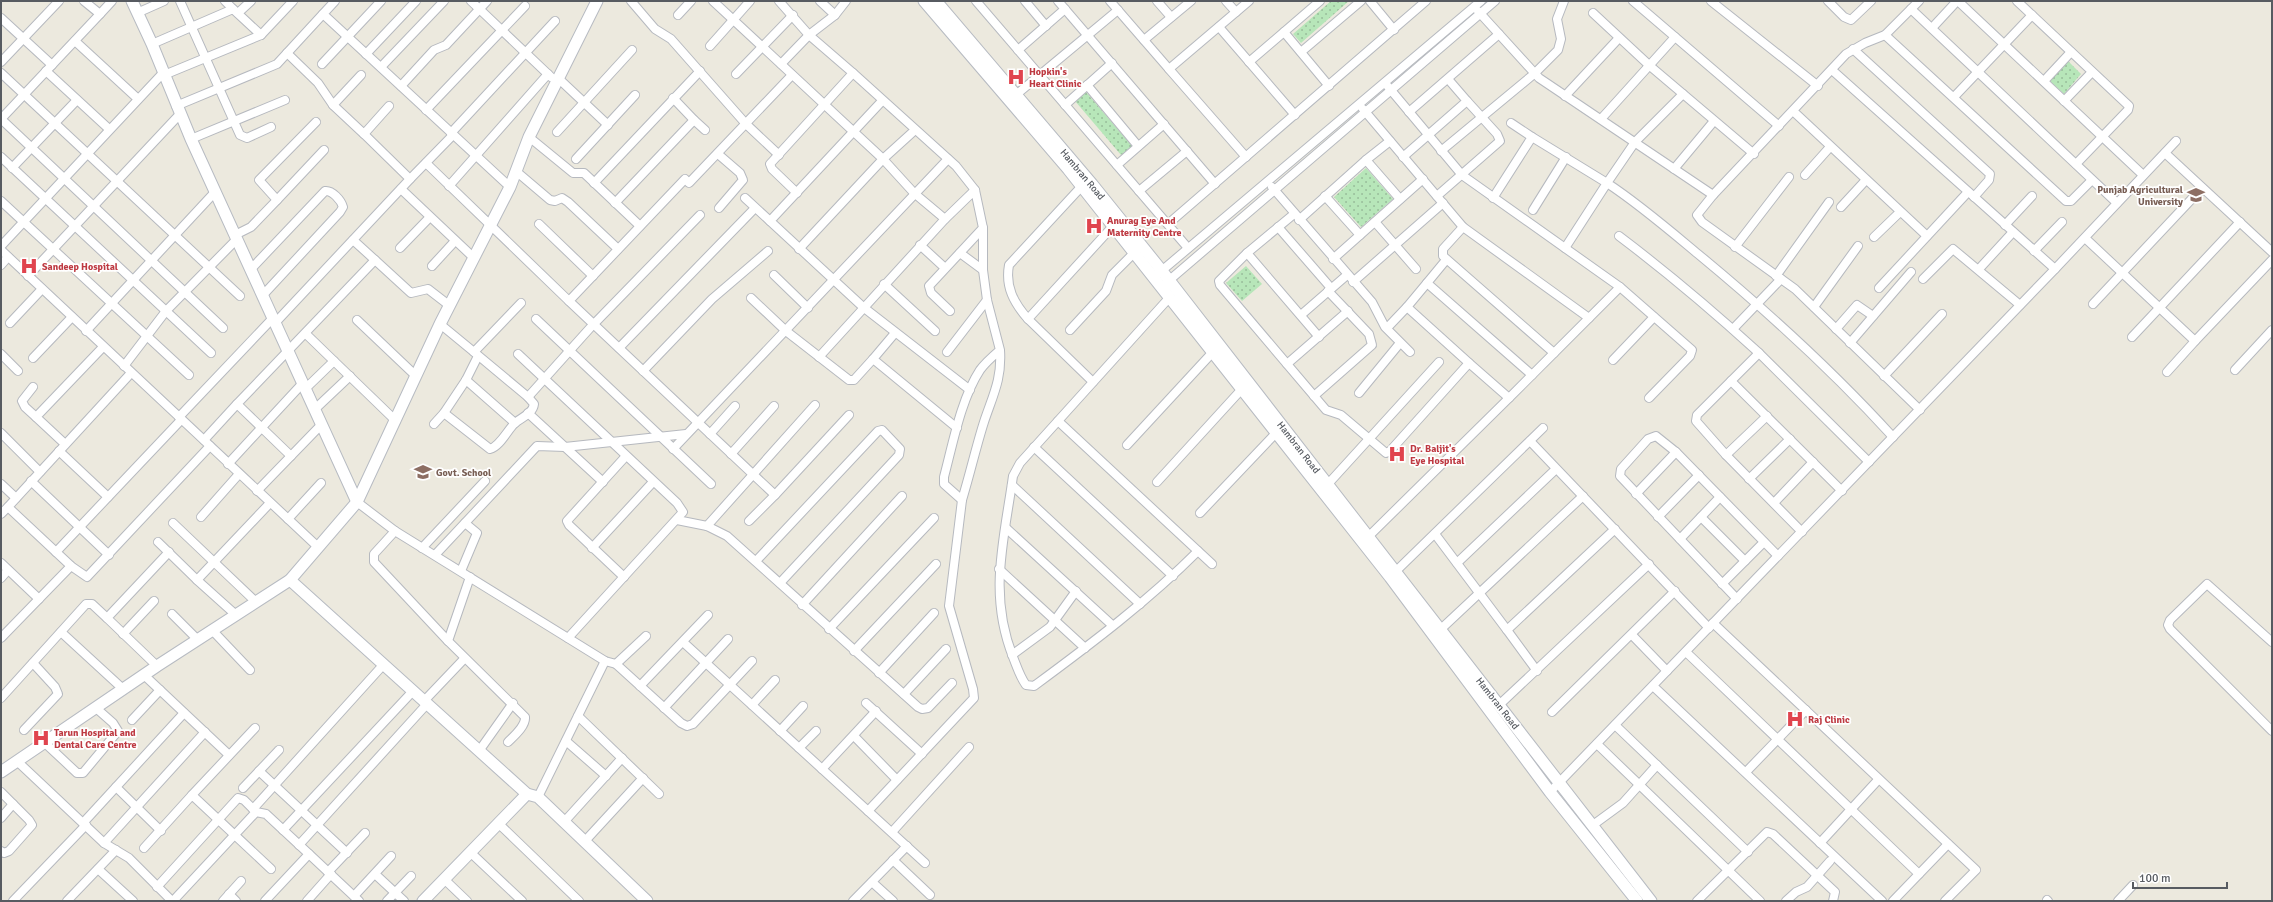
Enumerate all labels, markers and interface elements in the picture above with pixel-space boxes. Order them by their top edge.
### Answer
place label: Hopkin's Heart Clinic [1029,66,1082,90]
hospital icon: Hopkin's Heart Clinic [1006,67,1026,87]
street label: Hambran Road [1057,147,1107,203]
place label: Punjab Agricultural University [2097,184,2183,208]
school or university icon: Punjab Agricultural University [2186,185,2206,205]
place label: Anurag Eye And Maternity Centre [1107,215,1181,239]
hospital icon: Anurag Eye And Maternity Centre [1084,216,1104,236]
hospital icon: Sandeep Hospital [19,256,39,276]
place label: Sandeep Hospital [42,261,118,273]
street label: Hambran Road [1274,419,1322,476]
place label: Dr. Baljit's Eye Hospital [1410,443,1464,467]
hospital icon: Dr. Baljit's Eye Hospital [1387,444,1407,464]
school or university icon: Govt. School [413,462,433,482]
place label: Govt. School [436,467,491,479]
street label: Hambran Road [1473,675,1521,732]
hospital icon: Raj Clinic [1785,709,1805,729]
place label: Raj Clinic [1808,714,1850,726]
place label: Tarun Hospital and Dental Care Centre [54,727,137,751]
hospital icon: Tarun Hospital and Dental Care Centre [31,728,51,748]
scale bar [2133,864,2227,890]
text: 100 m [2139,871,2171,886]

